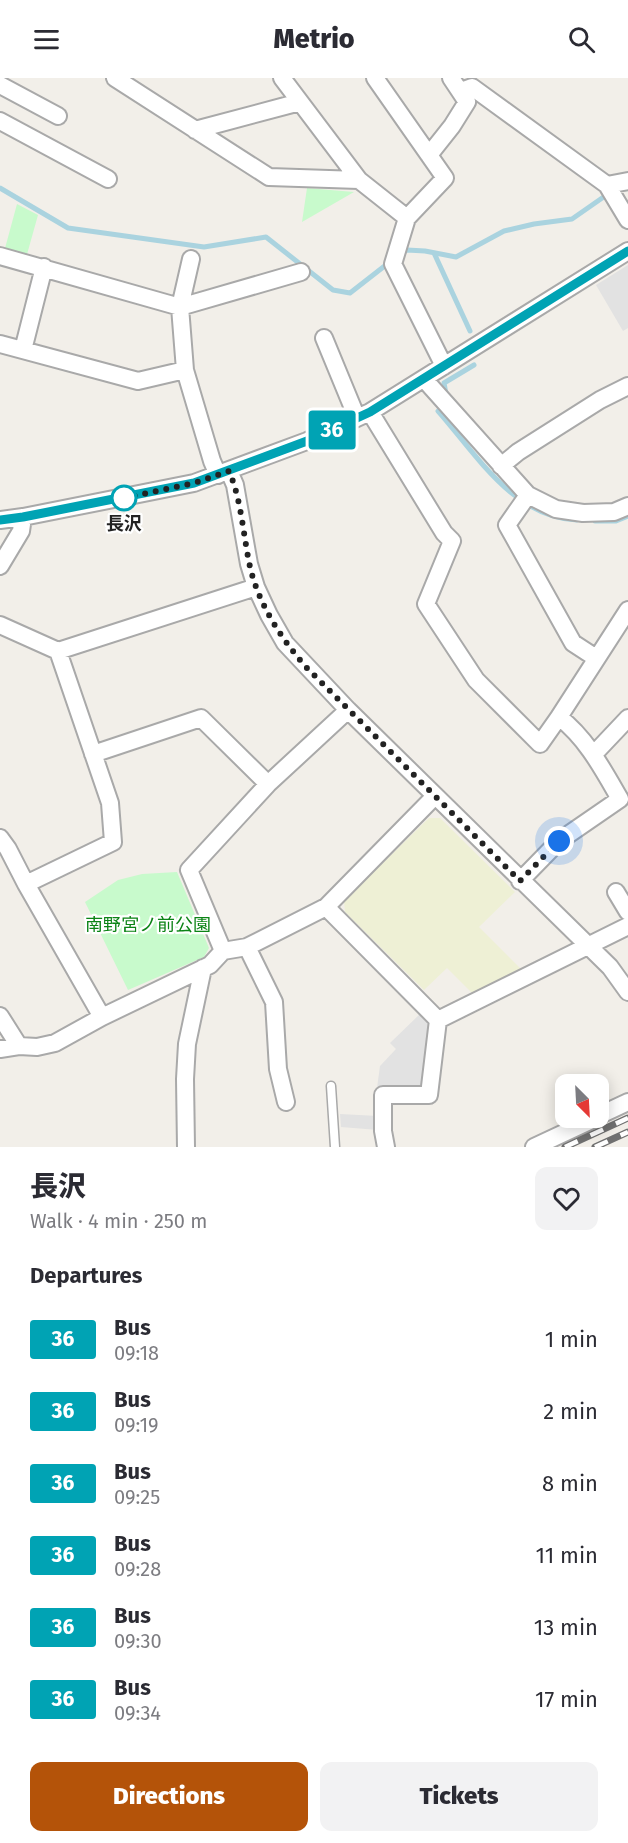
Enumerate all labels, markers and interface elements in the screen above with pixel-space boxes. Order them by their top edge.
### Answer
icon: menu [30,23,63,56]
text: Metrio [273,23,355,55]
icon: search [565,23,598,56]
line badge: 36 [305,410,359,450]
text: 36 [321,417,343,443]
marker: 長沢 [111,485,137,511]
place label: 長沢 [106,513,142,535]
your location [544,826,574,856]
park label: 南野宮ノ前公園 [85,914,211,936]
north arrow [555,1074,609,1128]
map controls [555,1074,609,1128]
button: heart [535,1167,598,1230]
text: 長沢 [30,1170,86,1203]
text: Walk · 4 min · 250 m [30,1209,207,1233]
text: Departures [30,1262,142,1289]
text: Bus [114,1314,151,1341]
text: 36 [52,1326,74,1352]
text: 1 min [545,1326,598,1353]
text: 09:18 [114,1341,159,1365]
text: Bus [114,1386,151,1413]
text: 36 [52,1398,74,1424]
text: 2 min [543,1398,598,1425]
text: 09:19 [114,1413,159,1437]
text: Bus [114,1458,151,1485]
text: 36 [52,1470,74,1496]
text: 8 min [542,1470,598,1497]
text: 09:25 [114,1485,160,1509]
text: Bus [114,1530,151,1557]
text: 36 [52,1542,74,1568]
text: 11 min [535,1542,598,1569]
text: 09:28 [114,1557,161,1581]
text: Bus [114,1602,151,1629]
text: 36 [52,1614,74,1640]
text: 13 min [534,1614,598,1641]
text: 09:30 [114,1629,162,1653]
text: Bus [114,1674,151,1701]
text: 36 [52,1686,74,1712]
text: 17 min [535,1686,598,1713]
text: 09:34 [114,1701,161,1725]
button: Directions [30,1762,308,1831]
button: Tickets [320,1762,598,1831]

